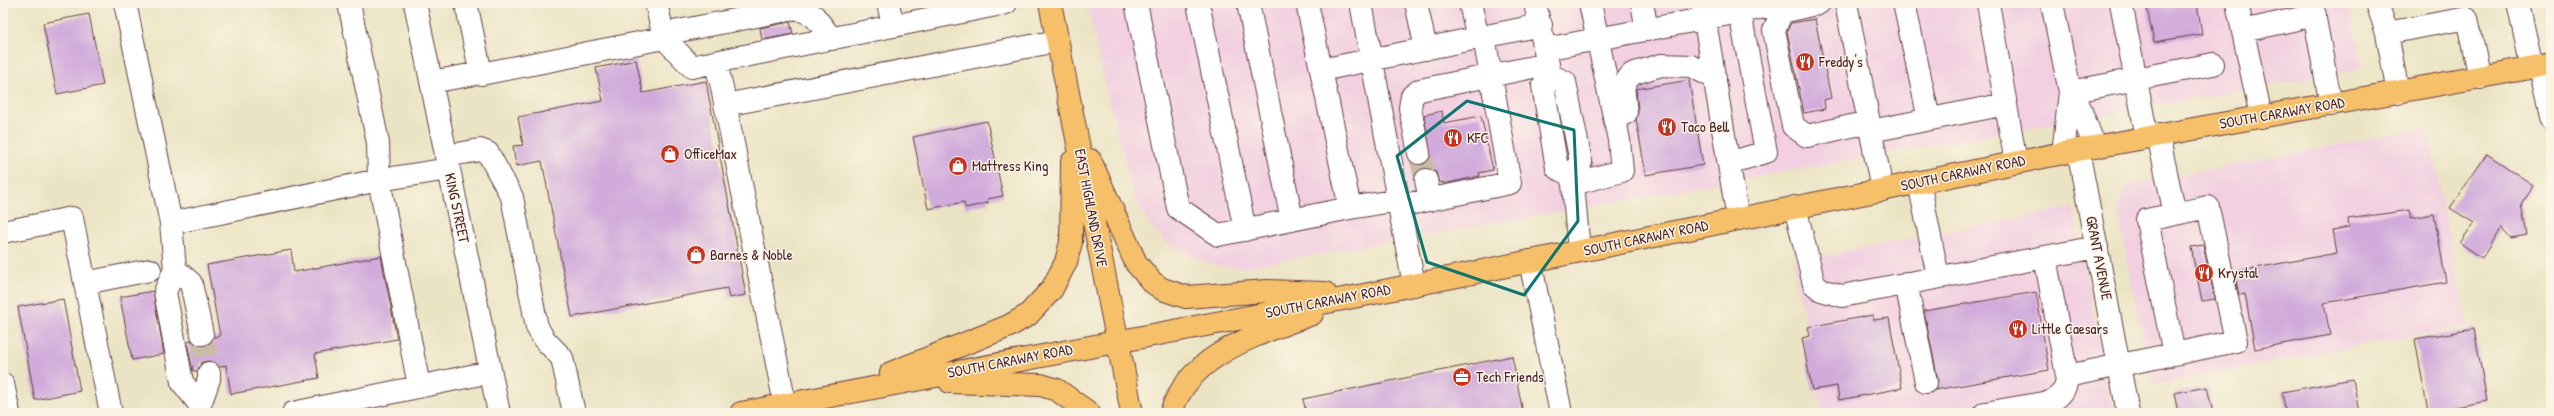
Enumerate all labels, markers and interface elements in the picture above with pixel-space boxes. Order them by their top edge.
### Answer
restaurant icon: Freddy's [1794,51,1816,73]
place label: Freddy's [1818,51,1863,72]
street label: SOUTH CARAWAY ROAD [2218,91,2347,134]
restaurant icon: Taco Bell [1656,116,1678,138]
place label: Taco Bell [1681,116,1730,137]
restaurant icon: KFC [1442,127,1464,149]
place label: KFC [1467,127,1489,148]
shop icon: OfficeMax [659,143,681,165]
place label: OfficeMax [684,143,737,164]
street label: EAST HIGHLAND DRIVE [1070,147,1113,269]
street label: SOUTH CARAWAY ROAD [1899,149,2028,196]
shop icon: Mattress King [947,155,969,177]
place label: Mattress King [972,155,1049,176]
street label: KING STREET [440,171,475,246]
street label: SOUTH CARAWAY ROAD [1582,214,1711,261]
street label: GRANT AVENUE [2081,214,2118,302]
shop icon: Barnes & Noble [685,244,707,266]
place label: Barnes & Noble [710,244,793,265]
restaurant icon: Krystal [2193,262,2215,284]
place label: Krystal [2218,262,2259,283]
street label: SOUTH CARAWAY ROAD [1264,278,1393,323]
restaurant icon: Little Caesars [2007,318,2029,340]
place label: Little Caesars [2032,318,2108,339]
street label: SOUTH CARAWAY ROAD [946,338,1075,383]
office icon: Tech Friends [1451,366,1473,388]
place label: Tech Friends [1476,366,1544,387]

